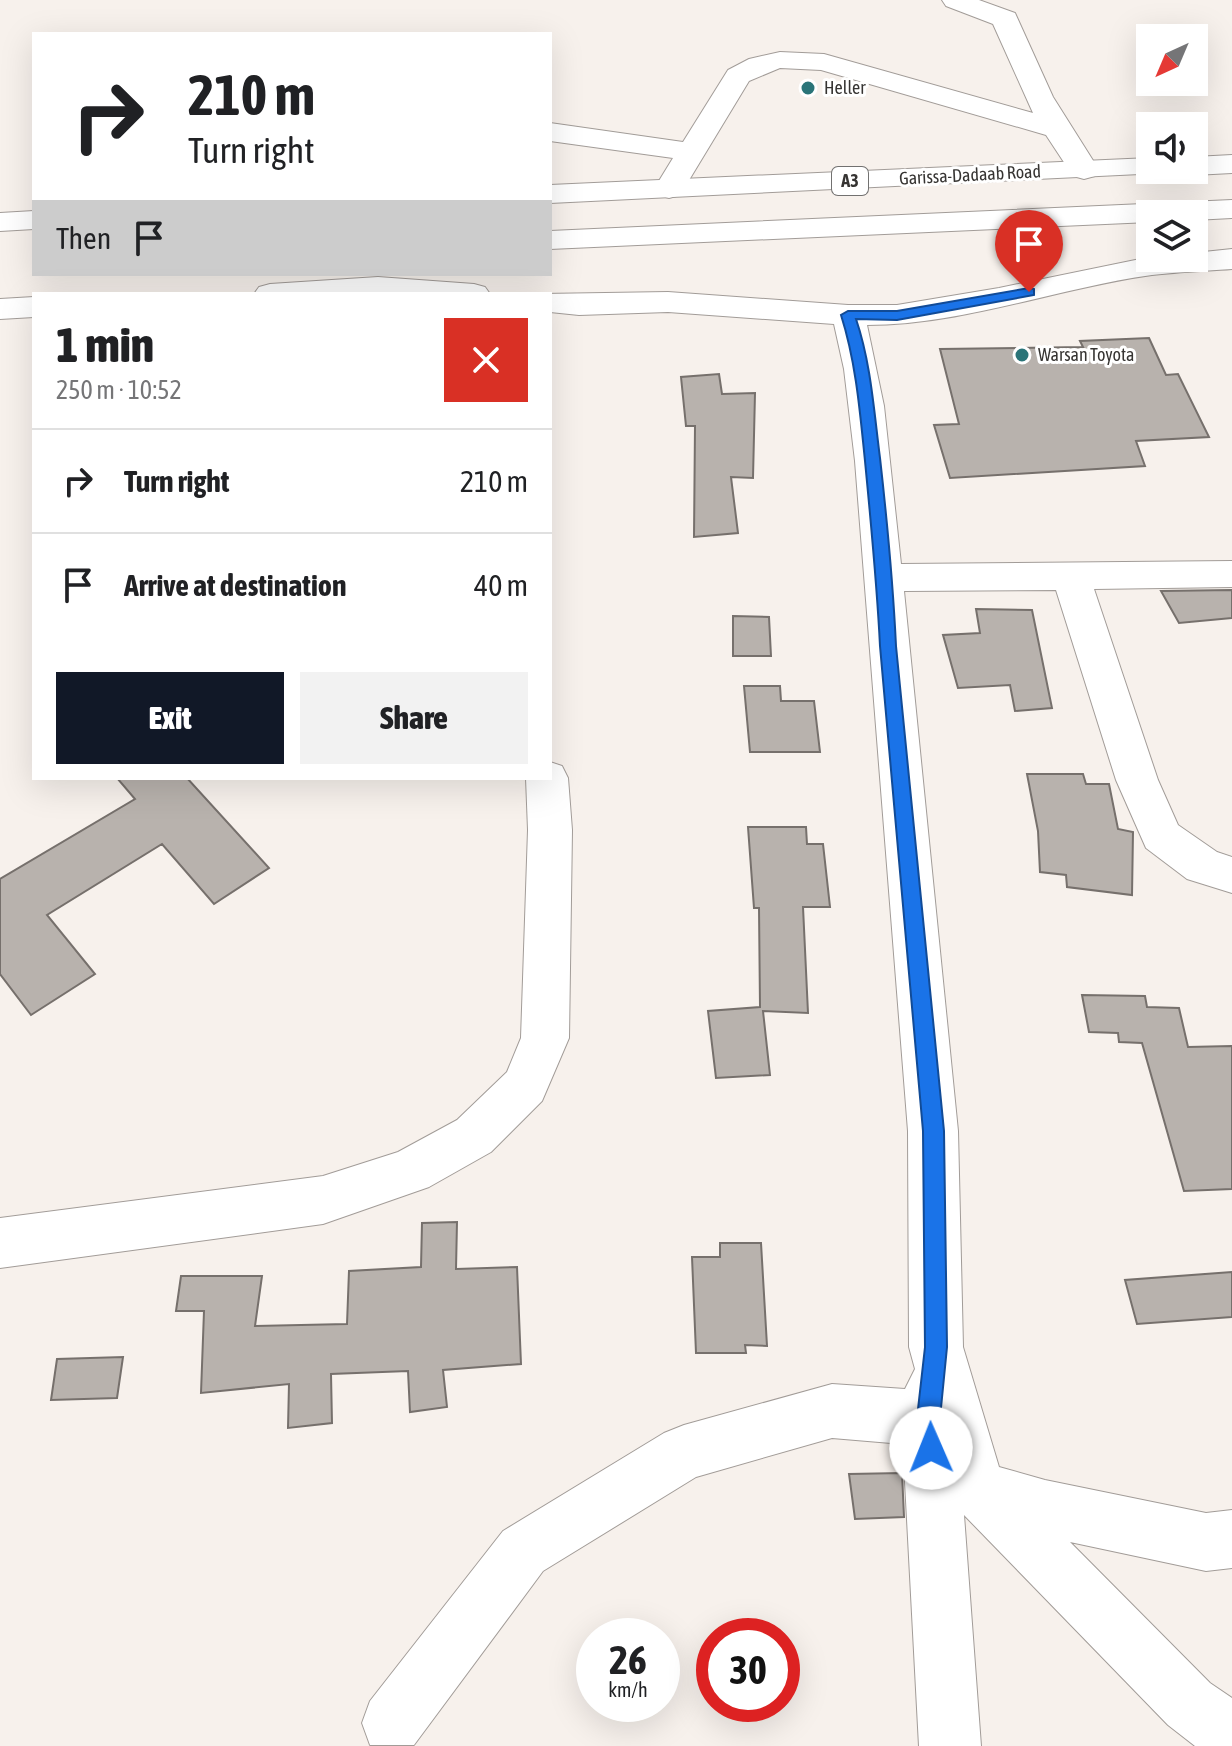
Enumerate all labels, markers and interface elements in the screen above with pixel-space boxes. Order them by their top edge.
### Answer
north arrow [1136,24,1208,96]
map controls [1136,24,1208,272]
text: 210 m [188,63,315,127]
icon: right [56,64,160,168]
place label: Heller [824,77,866,98]
marker: Heller [799,79,817,97]
button: sound [1136,112,1208,184]
text: Turn right [188,129,315,171]
street label: Garissa-Dadaab Road [899,160,1041,189]
road number: A3 [832,167,868,195]
button: layers [1136,200,1208,272]
pin [995,210,1063,292]
icon: arrive [127,216,171,260]
text: Then [56,221,111,255]
icon: arrive [1007,222,1051,266]
text: 1 min [56,317,154,372]
button: close [444,318,528,402]
place label: Warsan Toyota [1038,344,1134,365]
marker: Warsan Toyota [1013,346,1031,364]
text: 250 m · 10:52 [56,375,182,405]
icon: right [56,459,100,503]
text: Turn right [124,464,230,498]
text: 210 m [460,464,528,498]
icon: arrive [56,563,100,607]
text: Arrive at destination [124,568,346,602]
text: 40 m [474,568,528,602]
button: Exit [56,672,284,764]
button: Share [300,672,528,764]
position arrow [889,1406,973,1490]
speed limit sign: 30 [696,1618,800,1722]
text: 26 [609,1637,647,1682]
text: km/h [608,1678,648,1701]

